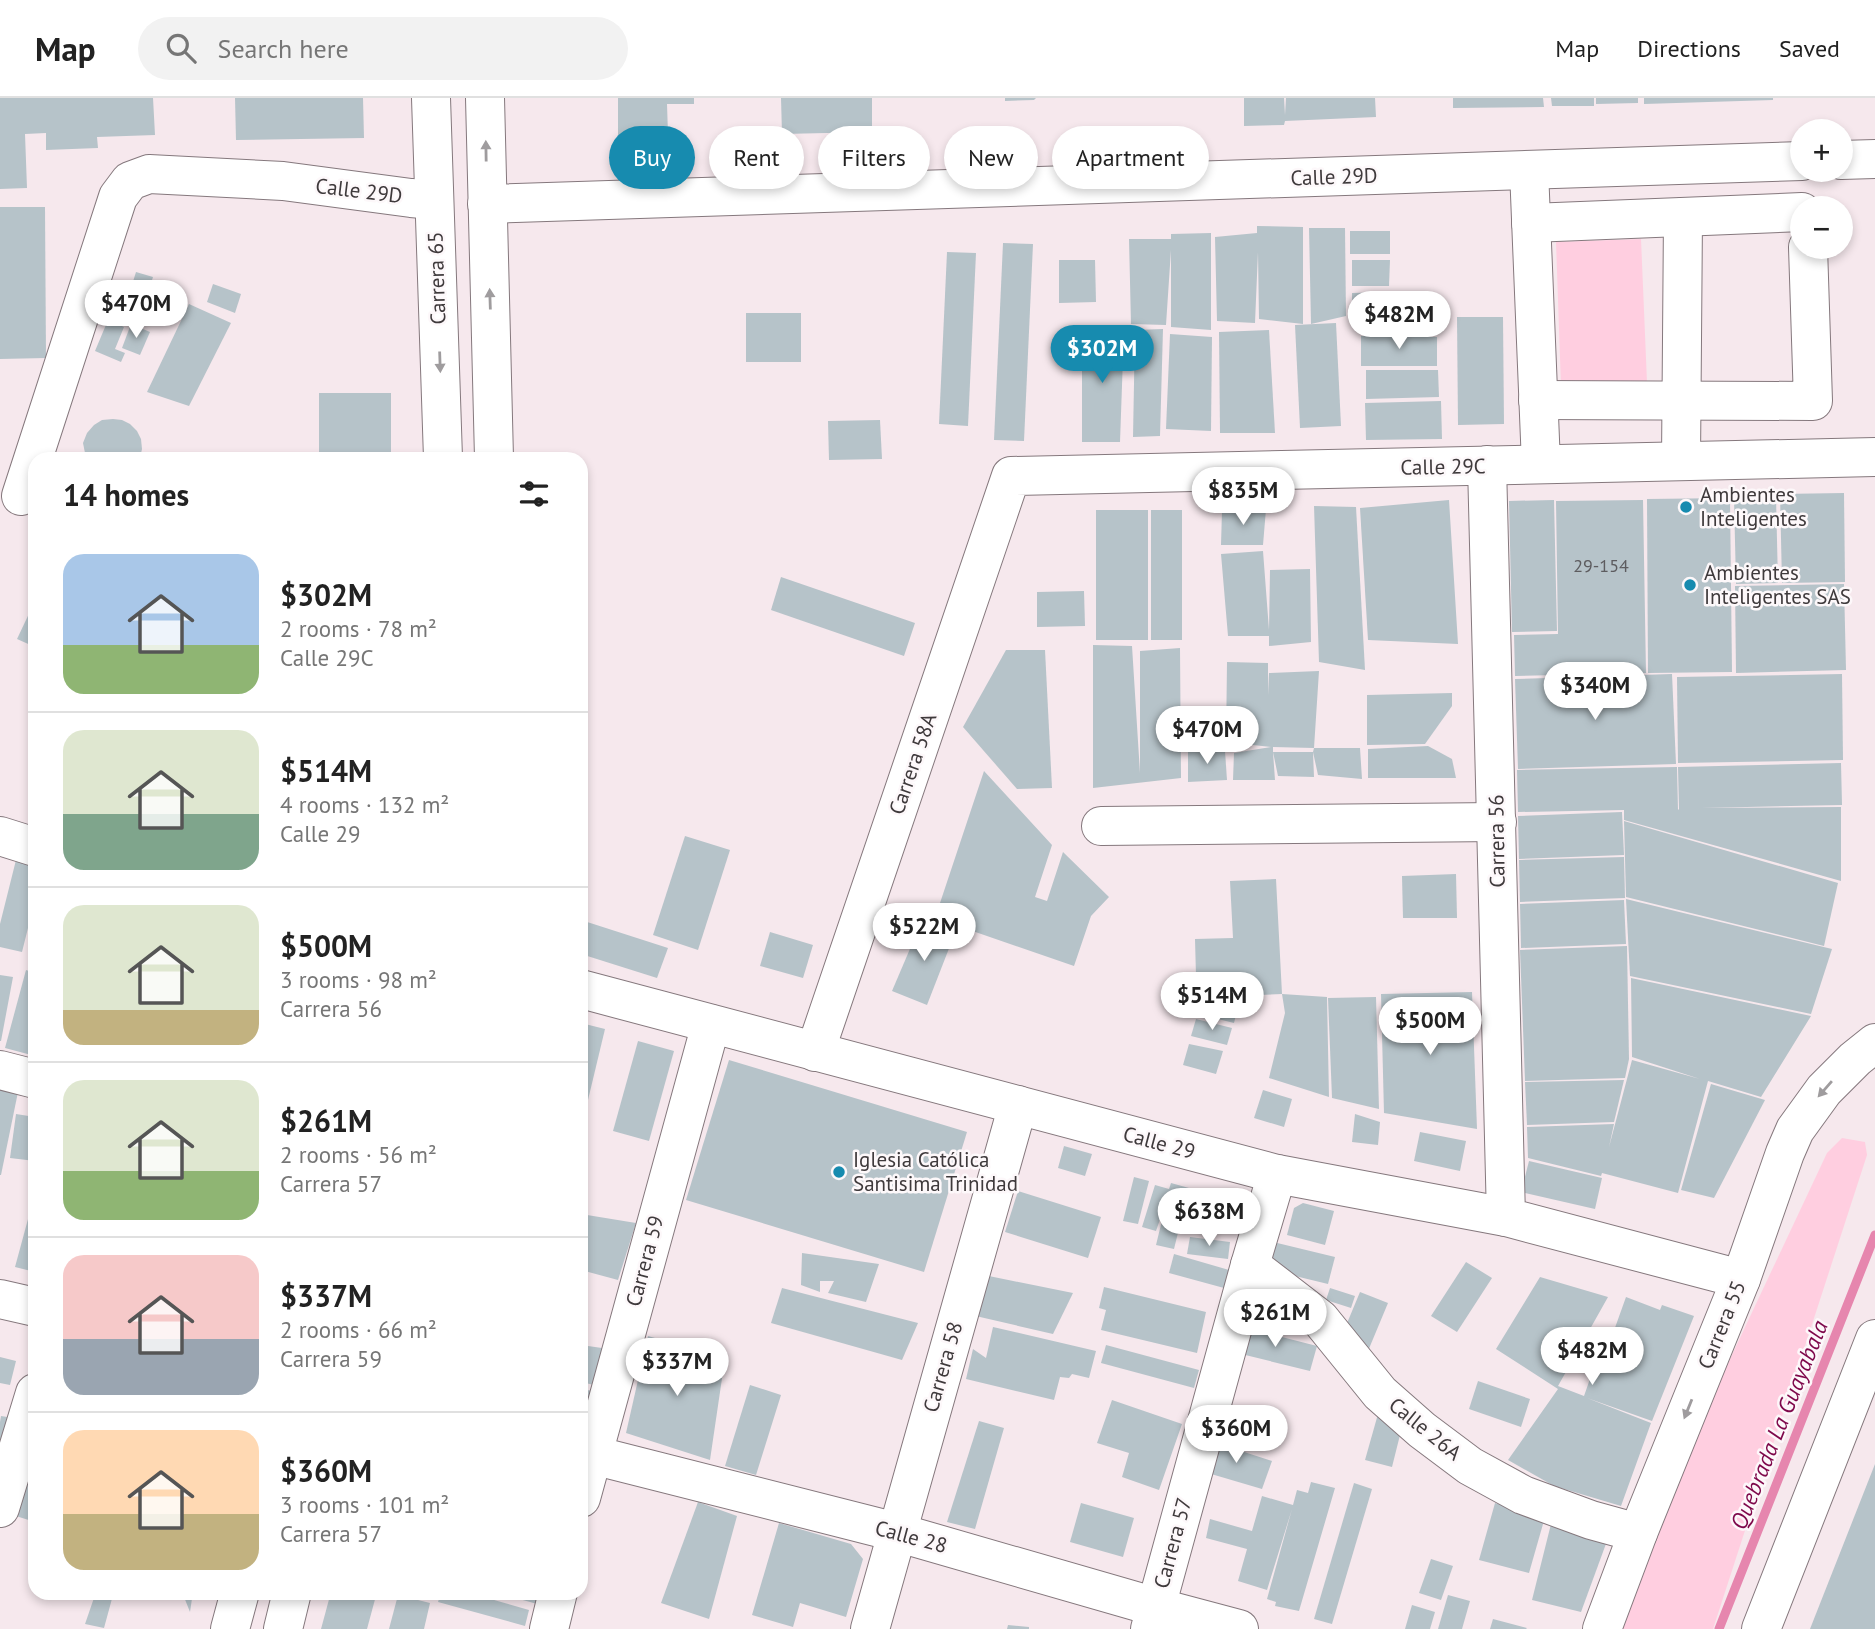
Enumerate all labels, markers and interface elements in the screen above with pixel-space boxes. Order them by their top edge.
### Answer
search box [138,17,628,80]
text: Map [35,27,96,70]
icon: search [162,29,200,67]
text: Search here [218,32,349,65]
text: Map [1555,33,1599,64]
text: Directions [1637,33,1741,64]
text: Saved [1779,33,1840,64]
map controls [1790,119,1853,259]
button: + [1790,119,1853,182]
chip: Buy [609,126,695,189]
chip: Rent [709,126,804,189]
chip: Filters [818,126,930,189]
chip: New [944,126,1038,189]
chip: Apartment [1052,126,1209,189]
one-way arrow [480,140,491,162]
street label: Calle 29D [1290,161,1378,192]
street label: Calle 29D [314,172,404,209]
button: − [1790,196,1853,259]
street label: Carrera 65 [421,231,452,325]
pin: $470M [87,280,185,340]
text: $470M [101,288,171,317]
one-way arrow [484,288,495,310]
pin: $482M [1350,292,1448,351]
text: $482M [1364,299,1434,328]
pin: $302M [1053,326,1151,385]
text: $302M [1067,333,1137,362]
one-way arrow [434,351,445,373]
street label: Calle 29C [1400,452,1486,481]
pin: $835M [1194,468,1292,527]
text: 14 homes [63,475,189,514]
icon: filters [515,475,553,513]
text: $835M [1208,475,1278,504]
place label: Ambientes Inteligentes [1700,481,1807,532]
marker: Ambientes Inteligentes [1678,499,1694,515]
house number: 29-154 [1573,554,1629,577]
place label: Ambientes Inteligentes SAS [1704,559,1851,610]
text: $302M [280,575,372,614]
marker: Ambientes Inteligentes SAS [1682,577,1698,593]
icon: home [119,582,203,666]
text: 2 rooms · 78 m² [280,614,437,643]
text: Calle 29C [280,643,374,672]
pin: $340M [1546,662,1644,722]
text: $340M [1560,670,1630,699]
pin: $470M [1158,706,1256,766]
street label: Carrera 58A [883,709,943,818]
text: $470M [1172,714,1242,743]
text: $514M [280,751,372,790]
icon: home [119,758,203,842]
text: 4 rooms · 132 m² [280,790,449,819]
street label: Carrera 56 [1482,794,1511,888]
text: Calle 29 [280,819,360,848]
pin: $522M [875,904,973,963]
text: $522M [889,911,959,940]
text: $500M [280,926,372,965]
icon: home [119,933,203,1017]
text: 3 rooms · 98 m² [280,965,437,994]
pin: $514M [1163,972,1261,1032]
text: $514M [1177,980,1247,1009]
text: Carrera 56 [280,994,382,1023]
pin: $500M [1381,998,1479,1057]
text: $500M [1395,1005,1465,1034]
one-way arrow [1817,1080,1833,1098]
text: $261M [280,1101,372,1140]
icon: home [119,1108,203,1192]
street label: Calle 29 [1120,1120,1198,1165]
text: 2 rooms · 56 m² [280,1140,437,1169]
place label: Iglesia Católica Santisima Trinidad [853,1146,1018,1197]
marker: Iglesia Católica Santisima Trinidad [831,1164,847,1180]
text: Carrera 57 [280,1169,382,1198]
pin: $638M [1160,1188,1258,1248]
text: $638M [1174,1196,1244,1225]
street label: Carrera 59 [619,1212,670,1309]
text: $337M [280,1276,372,1315]
street label: Carrera 55 [1692,1277,1751,1373]
icon: home [119,1283,203,1367]
pin: $261M [1226,1290,1324,1349]
text: $261M [1240,1297,1310,1326]
text: 2 rooms · 66 m² [280,1315,437,1344]
water label: Quebrada La Guayabala [1723,1316,1834,1534]
street label: Carrera 58 [917,1318,968,1415]
pin: $482M [1543,1328,1641,1387]
text: $482M [1557,1335,1627,1364]
pin: $337M [628,1338,726,1398]
text: Carrera 59 [280,1344,382,1373]
text: $337M [642,1346,712,1375]
street label: Calle 26A [1383,1391,1468,1467]
one-way arrow [1683,1399,1694,1420]
pin: $360M [1187,1406,1285,1465]
text: $360M [1201,1413,1271,1442]
text: $360M [280,1451,372,1490]
icon: home [119,1458,203,1542]
text: 3 rooms · 101 m² [280,1490,449,1519]
street label: Carrera 57 [1147,1494,1198,1591]
street label: Calle 28 [872,1514,950,1559]
text: Carrera 57 [280,1519,382,1548]

